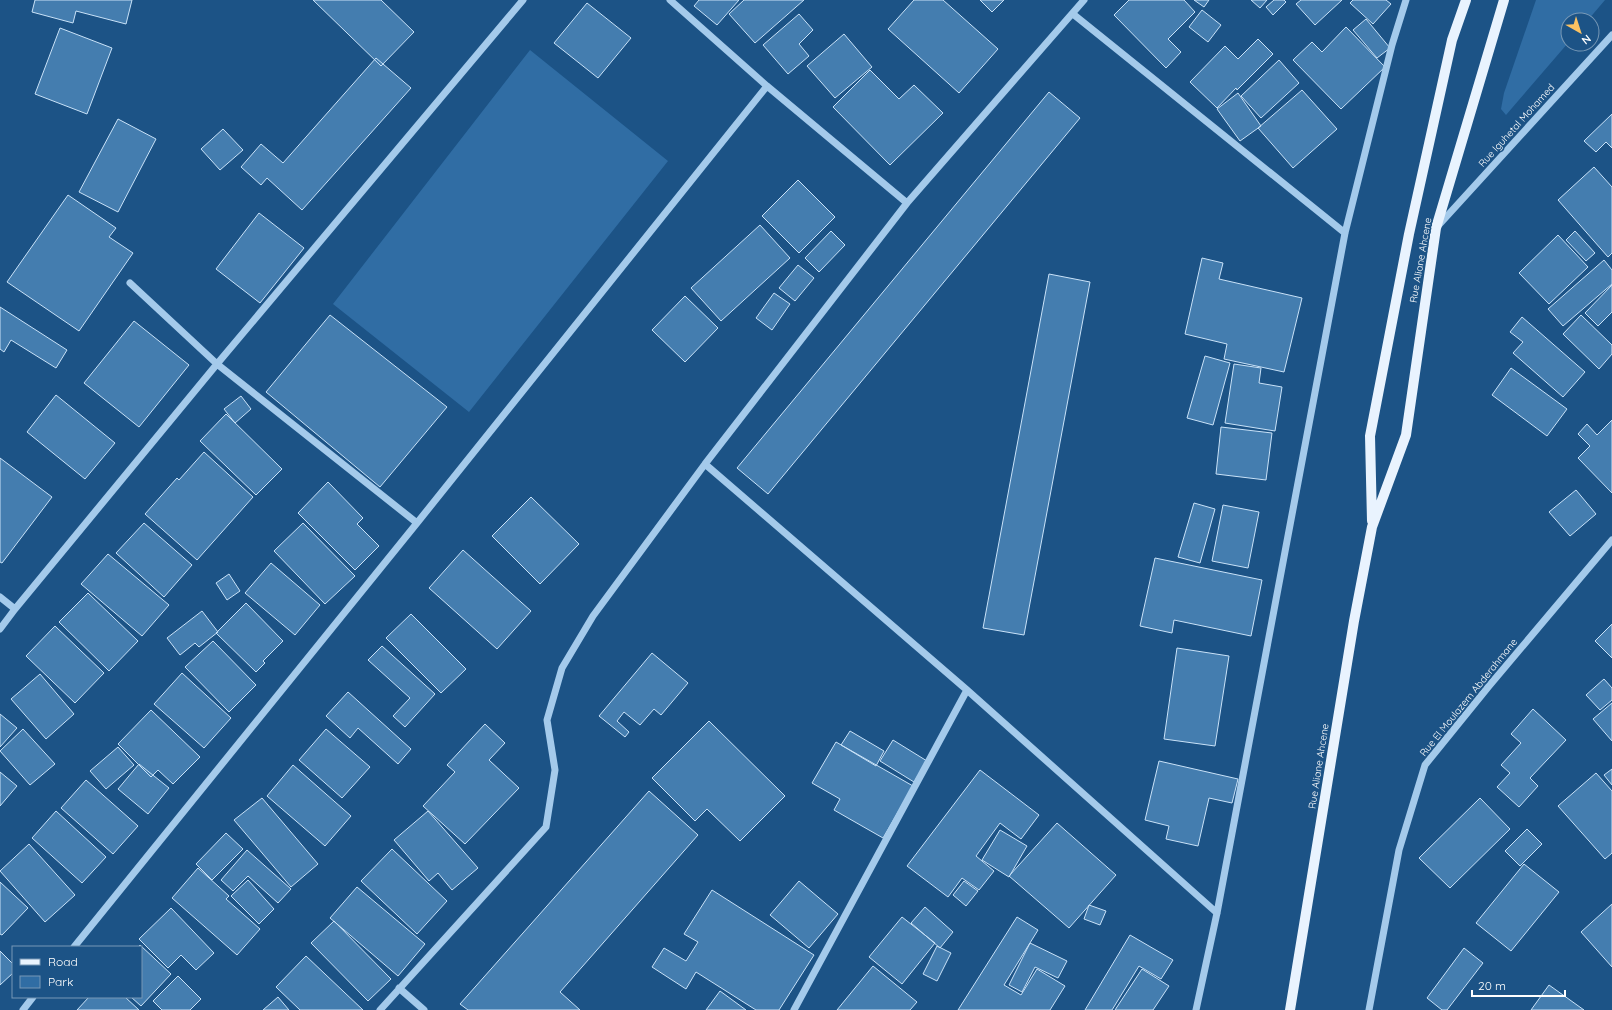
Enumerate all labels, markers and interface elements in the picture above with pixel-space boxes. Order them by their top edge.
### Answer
north arrow [1560,12,1600,52]
text: N [1579,32,1594,48]
street label: Rue Iguhetal Mohamed [1476,81,1557,170]
street label: Rue Aliane Ahcene [1407,216,1434,304]
street label: Rue El Moulazem Abderahmane [1417,635,1520,759]
street label: Rue Aliane Ahcene [1305,722,1332,810]
legend [12,946,142,998]
text: Road [48,954,78,969]
scale bar [1472,972,1565,998]
text: Park [48,974,73,989]
text: 20 m [1478,978,1506,993]

